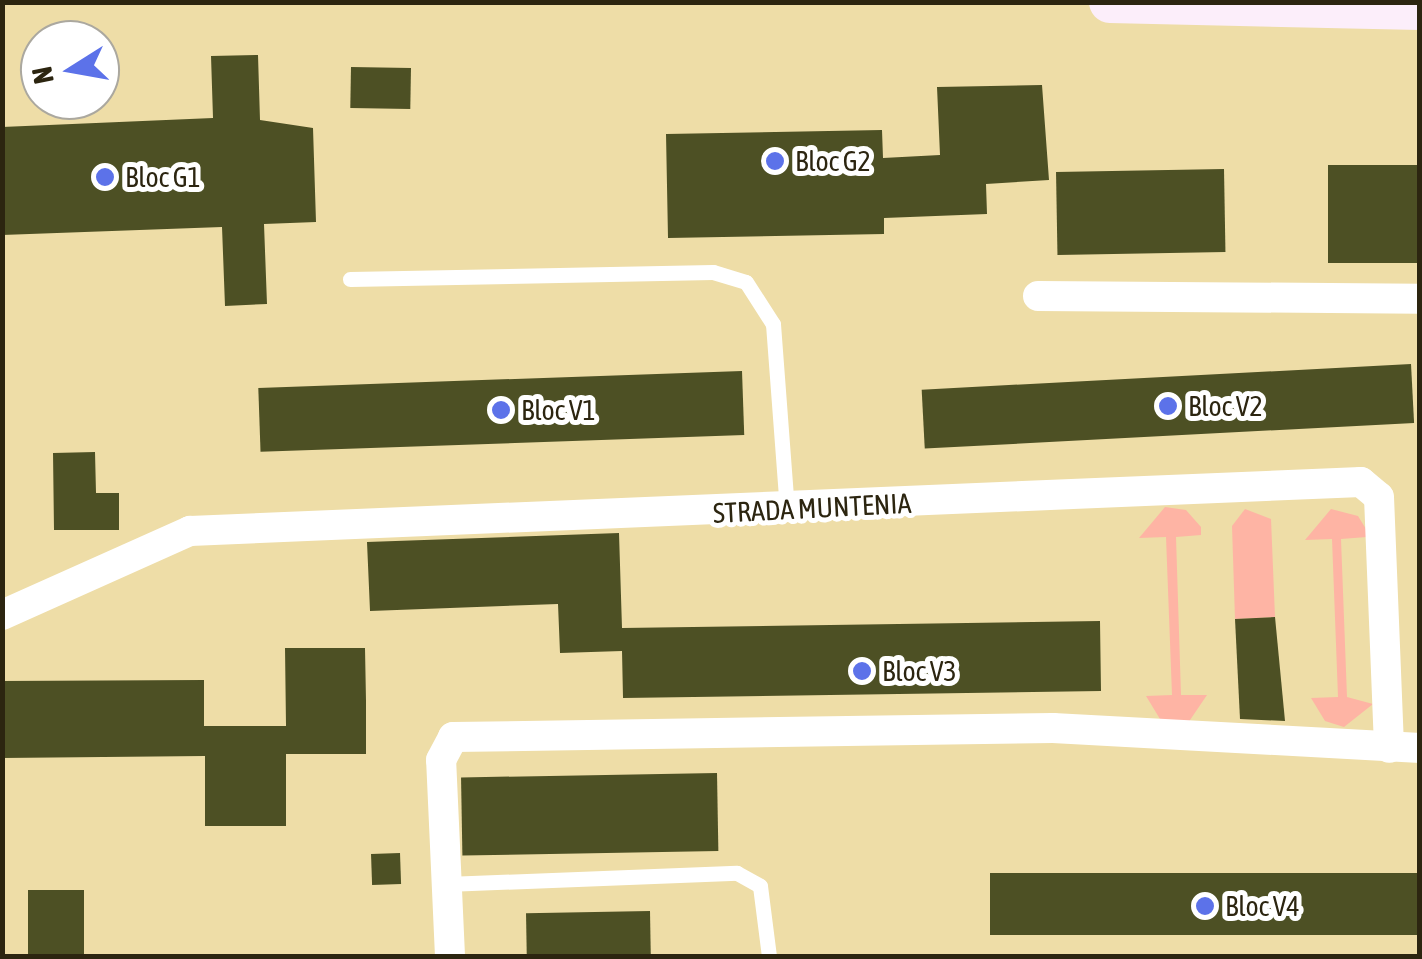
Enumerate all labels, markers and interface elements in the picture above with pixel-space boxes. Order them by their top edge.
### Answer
north arrow [20,20,120,120]
text: N [25,64,60,87]
place label: Bloc G2 [795,144,871,178]
marker: Bloc G2 [764,150,786,172]
place label: Bloc G1 [125,160,201,194]
marker: Bloc G1 [94,166,116,188]
place label: Bloc V2 [1188,389,1263,423]
place label: Bloc V1 [521,393,596,427]
marker: Bloc V2 [1157,395,1179,417]
marker: Bloc V1 [490,399,512,421]
street label: STRADA MUNTENIA [712,486,912,530]
place label: Bloc V3 [882,654,957,688]
marker: Bloc V3 [851,660,873,682]
place label: Bloc V4 [1225,889,1300,923]
marker: Bloc V4 [1194,895,1216,917]

